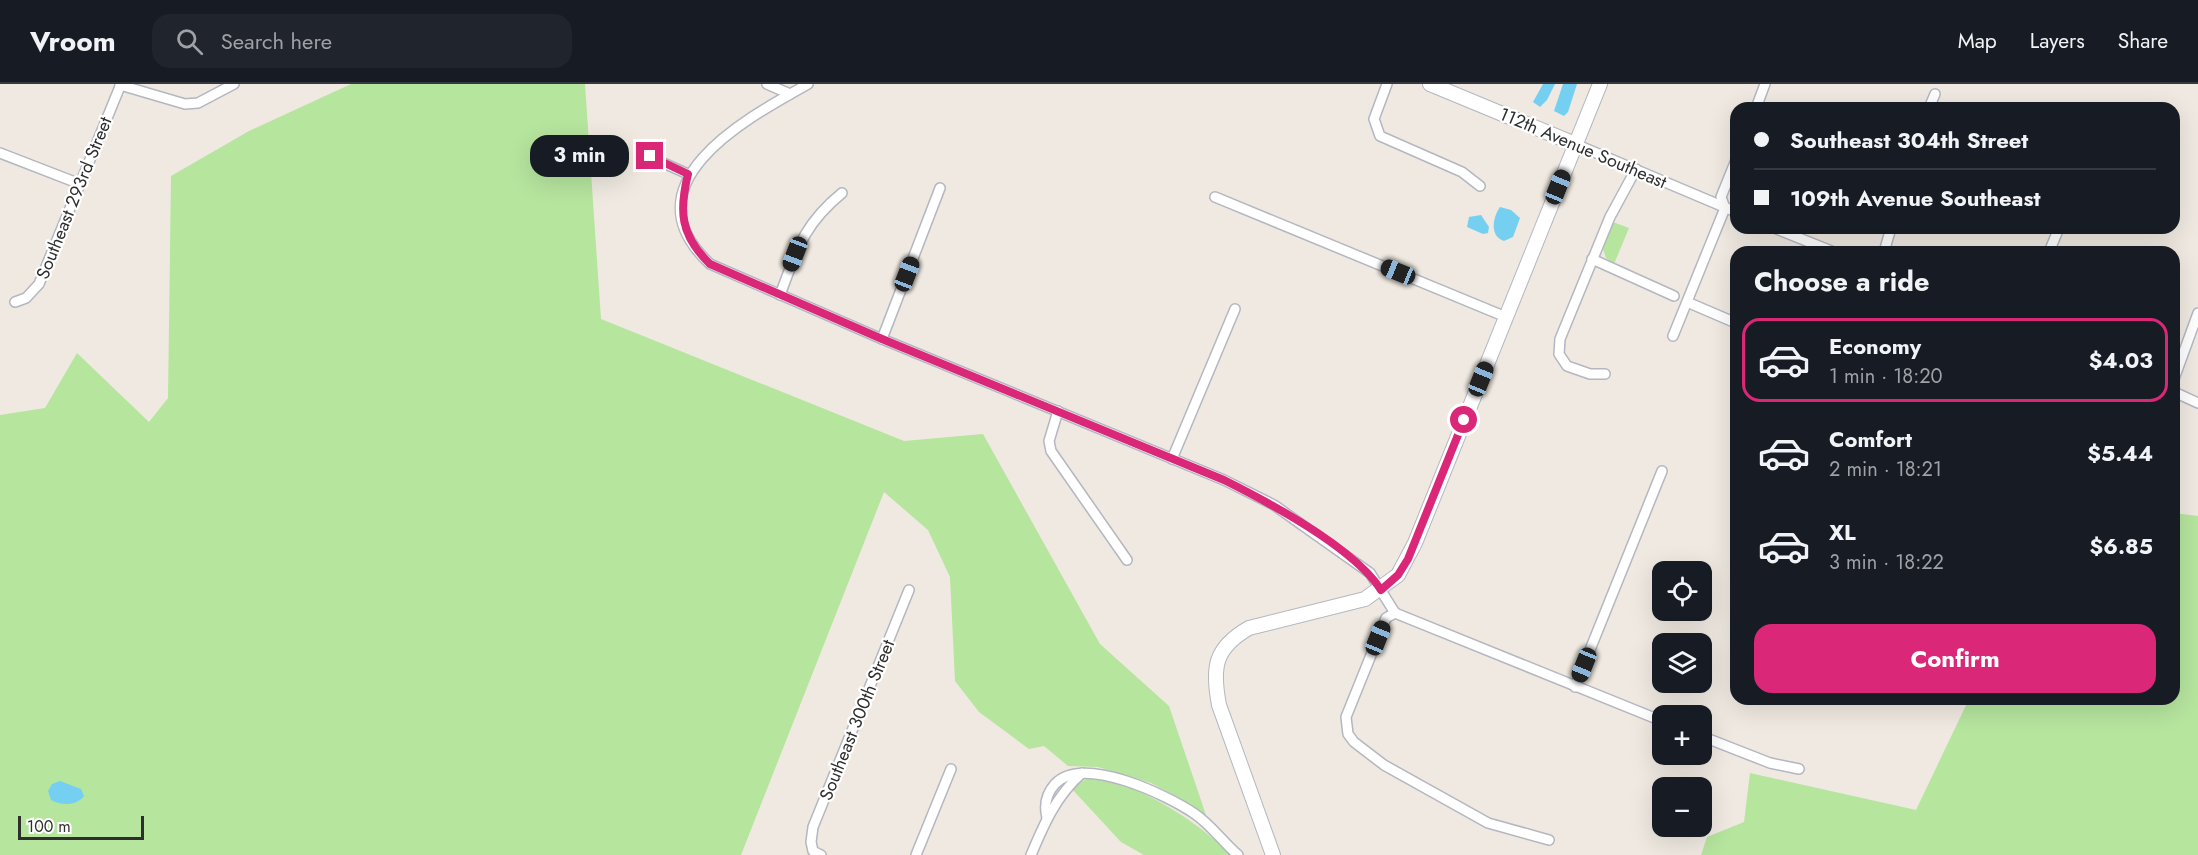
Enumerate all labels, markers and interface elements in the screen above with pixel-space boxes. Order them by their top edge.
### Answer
search box [152,14,572,68]
text: Vroom [30,21,116,62]
icon: search [173,25,206,58]
text: Search here [221,25,332,57]
text: Map [1958,26,1997,56]
text: Layers [2030,26,2085,56]
text: Share [2118,26,2168,56]
street label: 112th Avenue Southeast [1495,101,1671,195]
street label: Southeast 293rd Street [30,112,119,283]
text: Southeast 304th Street [1790,124,2028,156]
callout: 3 min [530,135,629,177]
text: 3 min [554,141,605,170]
route end [636,142,663,169]
car [1543,167,1573,207]
text: 109th Avenue Southeast [1790,182,2040,214]
car [780,234,810,274]
car [892,254,922,294]
car [1378,257,1418,287]
text: Choose a ride [1754,262,1929,301]
text: Economy [1829,330,1921,362]
icon: car [1757,333,1811,387]
text: $4.03 [2089,344,2153,376]
car [1466,359,1496,399]
text: 1 min · 18:20 [1829,362,1943,391]
route start [1450,406,1477,433]
text: Comfort [1829,423,1912,455]
icon: car [1757,426,1811,480]
text: $5.44 [2087,437,2153,469]
text: 2 min · 18:21 [1829,455,1942,484]
text: XL [1829,516,1856,548]
icon: car [1757,519,1811,573]
text: $6.85 [2090,530,2153,562]
text: 3 min · 18:22 [1829,548,1944,577]
map controls [1652,561,1712,837]
button: locate [1652,561,1712,621]
car [1363,618,1393,658]
button: Confirm [1754,624,2156,693]
button: layers [1652,633,1712,693]
street label: Southeast 300th Street [813,635,901,804]
car [1569,645,1599,685]
button: + [1652,705,1712,765]
button: − [1652,777,1712,837]
scale bar [18,813,144,840]
text: 100 m [27,815,71,838]

